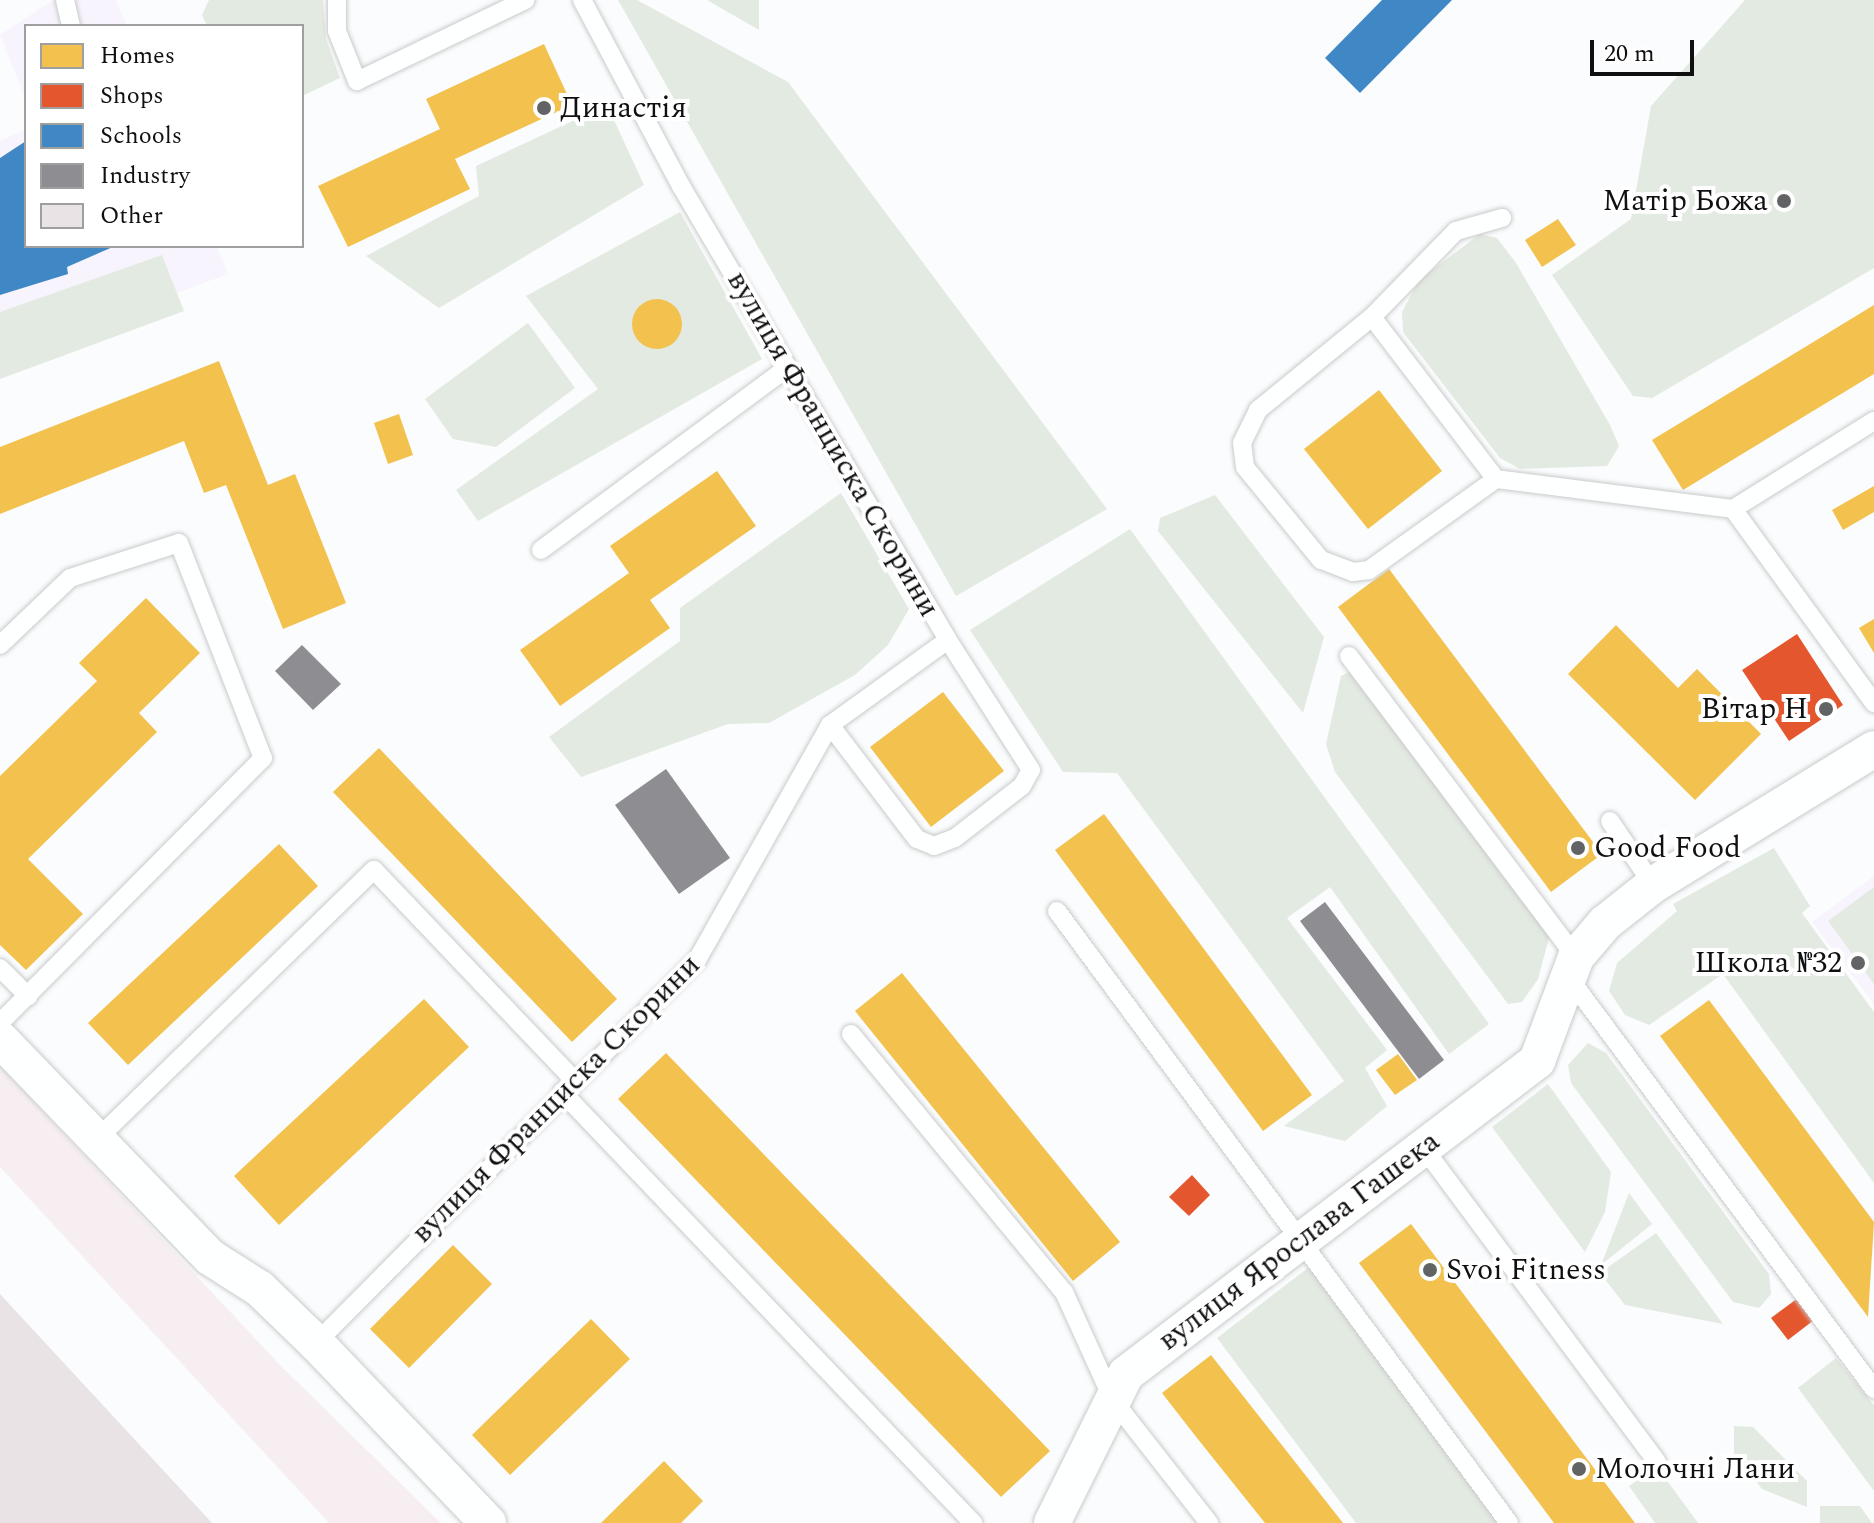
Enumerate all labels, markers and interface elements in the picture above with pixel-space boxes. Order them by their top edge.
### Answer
legend [24,24,304,248]
scale bar [1594,24,1698,74]
text: 20 m [1604,36,1655,72]
text: Homes [100,38,175,74]
text: Shops [100,78,164,114]
place label: Династія [560,90,687,126]
marker: Династія [535,99,553,117]
text: Schools [100,118,182,154]
text: Industry [100,158,190,194]
place label: Матір Божа [1602,183,1768,219]
marker: Матір Божа [1775,192,1793,210]
text: Other [100,198,163,234]
street label: вулиця Франциска Скорини [719,265,947,623]
place label: Вітар Н [1701,691,1808,727]
marker: Вітар Н [1815,698,1837,720]
place label: Good Food [1594,830,1741,866]
marker: Good Food [1569,839,1587,857]
place label: Школа №32 [1695,945,1842,981]
street label: вулиця Франциска Скорини [404,947,708,1251]
marker: Школа №32 [1849,954,1867,972]
street label: вулиця Ярослава Гашека [1151,1123,1447,1359]
place label: Svoi Fitness [1446,1252,1606,1288]
marker: Svoi Fitness [1421,1261,1439,1279]
place label: Молочні Лани [1595,1451,1795,1487]
marker: Молочні Лани [1570,1460,1588,1478]

